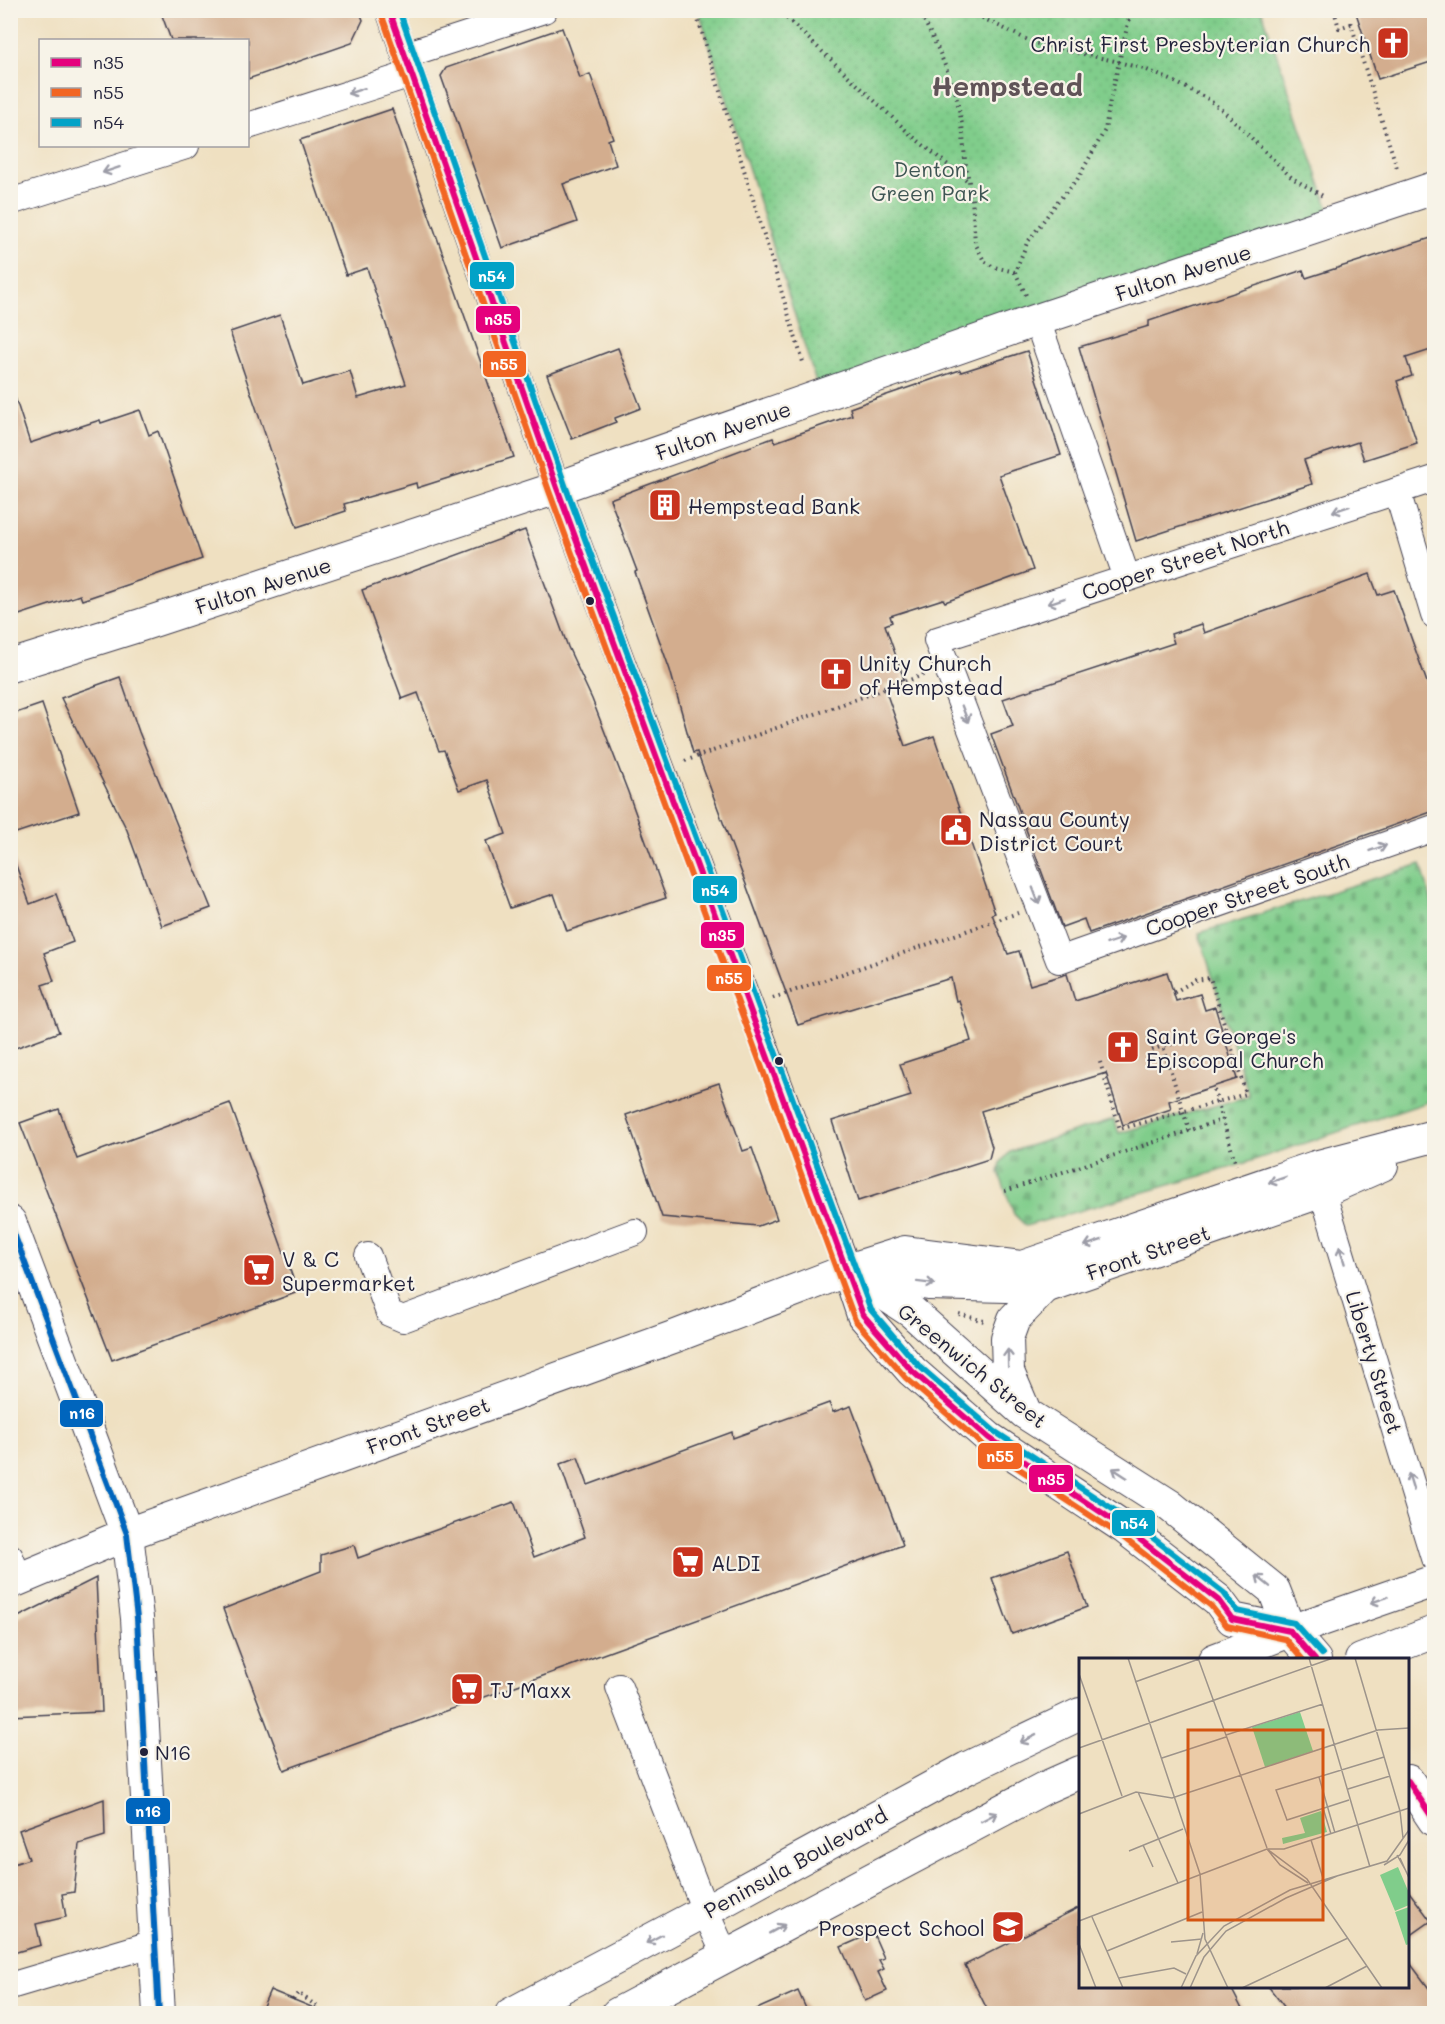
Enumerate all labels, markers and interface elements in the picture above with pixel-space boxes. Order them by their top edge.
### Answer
church icon: Christ First Presbyterian Church [1375,25,1411,61]
place label: Christ First Presbyterian Church [1031,30,1370,57]
legend [39,39,249,147]
text: n35 [93,50,124,74]
district label: Hempstead [931,68,1083,103]
text: n55 [93,80,124,104]
one-way arrow [347,87,366,98]
text: n54 [93,110,124,134]
park label: Denton Green Park [871,155,989,206]
one-way arrow [102,165,121,176]
street label: Fulton Avenue [1112,237,1254,307]
line badge: n54 [469,261,515,290]
text: n54 [478,265,506,286]
line badge: n35 [475,305,521,334]
text: n35 [484,308,512,329]
line badge: n55 [482,350,527,378]
text: n55 [490,353,518,374]
street label: Fulton Avenue [652,394,794,466]
building icon: Hempstead Bank [647,487,683,523]
place label: Hempstead Bank [688,492,860,519]
one-way arrow [1332,504,1351,515]
street label: Cooper Street North [1078,513,1292,605]
street label: Fulton Avenue [192,550,334,620]
unlabelled marker [584,595,596,607]
one-way arrow [1047,597,1066,608]
place label: Unity Church of Hempstead [859,649,1003,700]
church icon: Unity Church of Hempstead [818,656,854,692]
one-way arrow [961,704,972,723]
place label: Nassau County District Court [979,805,1130,856]
public building icon: Nassau County District Court [938,812,974,848]
one-way arrow [1368,841,1387,852]
street label: Cooper Street South [1142,846,1352,942]
line badge: n54 [692,875,738,904]
text: n54 [701,879,729,900]
one-way arrow [1031,886,1042,905]
line badge: n35 [700,921,745,949]
text: n35 [708,924,736,945]
one-way arrow [1105,934,1123,945]
line badge: n55 [706,964,752,992]
text: n55 [715,967,743,988]
place label: Saint George's Episcopal Church [1146,1022,1324,1073]
church icon: Saint George's Episcopal Church [1105,1029,1141,1065]
unlabelled marker [773,1055,785,1067]
one-way arrow [1268,1175,1287,1186]
street label: Front Street [1083,1218,1213,1286]
one-way arrow [1084,1239,1103,1250]
place label: V & C Supermarket [282,1245,416,1296]
one-way arrow [1336,1246,1347,1265]
supermarket icon: V & C Supermarket [241,1252,277,1288]
one-way arrow [916,1278,935,1289]
street label: Liberty Street [1340,1287,1410,1437]
street label: Greenwich Street [893,1297,1053,1433]
one-way arrow [1002,1349,1013,1369]
street label: Front Street [363,1390,493,1460]
line badge: n16 [59,1399,104,1428]
text: n16 [69,1402,95,1423]
line badge: n55 [977,1442,1023,1470]
text: n55 [986,1445,1014,1466]
line badge: n35 [1028,1464,1074,1493]
one-way arrow [1111,1467,1128,1480]
text: n35 [1037,1468,1065,1489]
one-way arrow [1405,1473,1416,1492]
line badge: n54 [1111,1509,1156,1537]
text: n54 [1120,1512,1148,1533]
supermarket icon: ALDI [670,1544,706,1580]
place label: ALDI [711,1549,760,1576]
one-way arrow [1255,1574,1271,1587]
one-way arrow [1370,1596,1389,1607]
inset map [1079,1658,1409,1988]
supermarket icon: TJ Maxx [449,1671,485,1707]
place label: TJ Maxx [490,1676,571,1703]
one-way arrow [1019,1734,1037,1746]
place label: N16 [155,1739,191,1765]
marker: N16 [138,1746,150,1758]
line badge: n16 [125,1797,171,1825]
text: n16 [135,1800,161,1821]
street label: Peninsula Boulevard [699,1800,891,1924]
one-way arrow [980,1810,998,1822]
school or university icon: Prospect School [990,1909,1026,1945]
place label: Prospect School [819,1914,985,1941]
one-way arrow [768,1923,785,1935]
one-way arrow [645,1933,663,1945]

